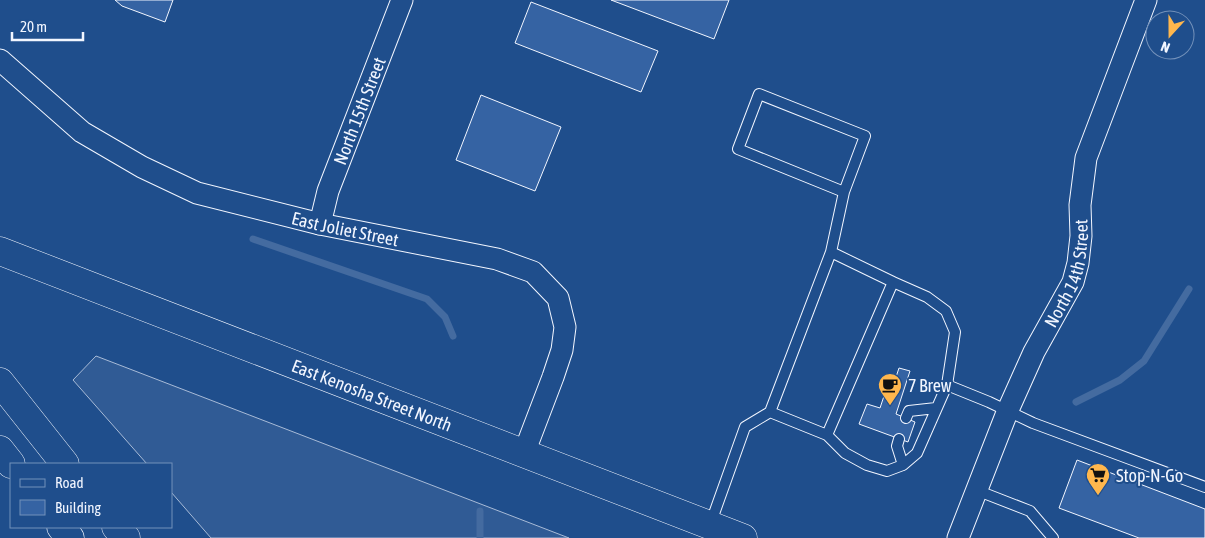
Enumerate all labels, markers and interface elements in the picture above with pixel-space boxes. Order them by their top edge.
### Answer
scale bar [12,10,84,42]
north arrow [1145,10,1195,60]
text: 20 m [20,18,47,35]
text: N [1159,38,1172,56]
street label: North 15th Street [329,54,389,167]
street label: East Joliet Street [290,207,401,250]
street label: North 14th Street [1040,219,1092,331]
street label: East Kenosha Street North [289,354,455,435]
cafe icon: 7 Brew [877,372,903,406]
place label: 7 Brew [908,375,952,396]
supermarket icon: Stop-N-Go [1085,462,1111,496]
legend [10,463,172,528]
place label: Stop-N-Go [1116,465,1183,486]
text: Road [55,474,84,491]
text: Building [55,499,101,516]

